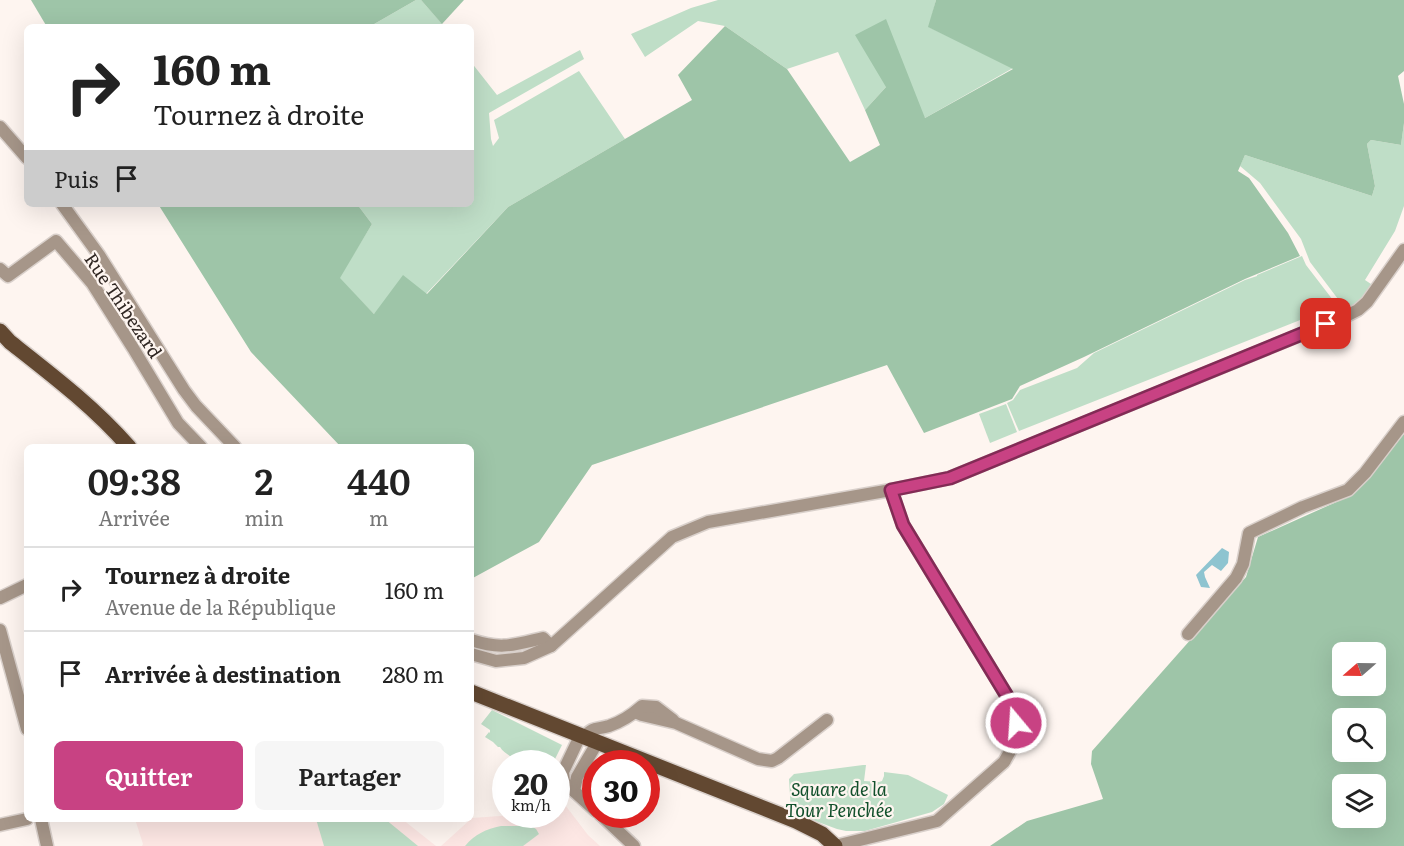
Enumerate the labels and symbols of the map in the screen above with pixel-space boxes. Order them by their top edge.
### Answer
street label: Rue Thibezard [79,247,169,363]
pin [1300,298,1351,349]
north arrow [1332,642,1386,696]
position arrow [984,691,1048,755]
speed limit sign: 30 [582,750,660,828]
park label: Square de la Tour Penchée [785,775,893,823]

